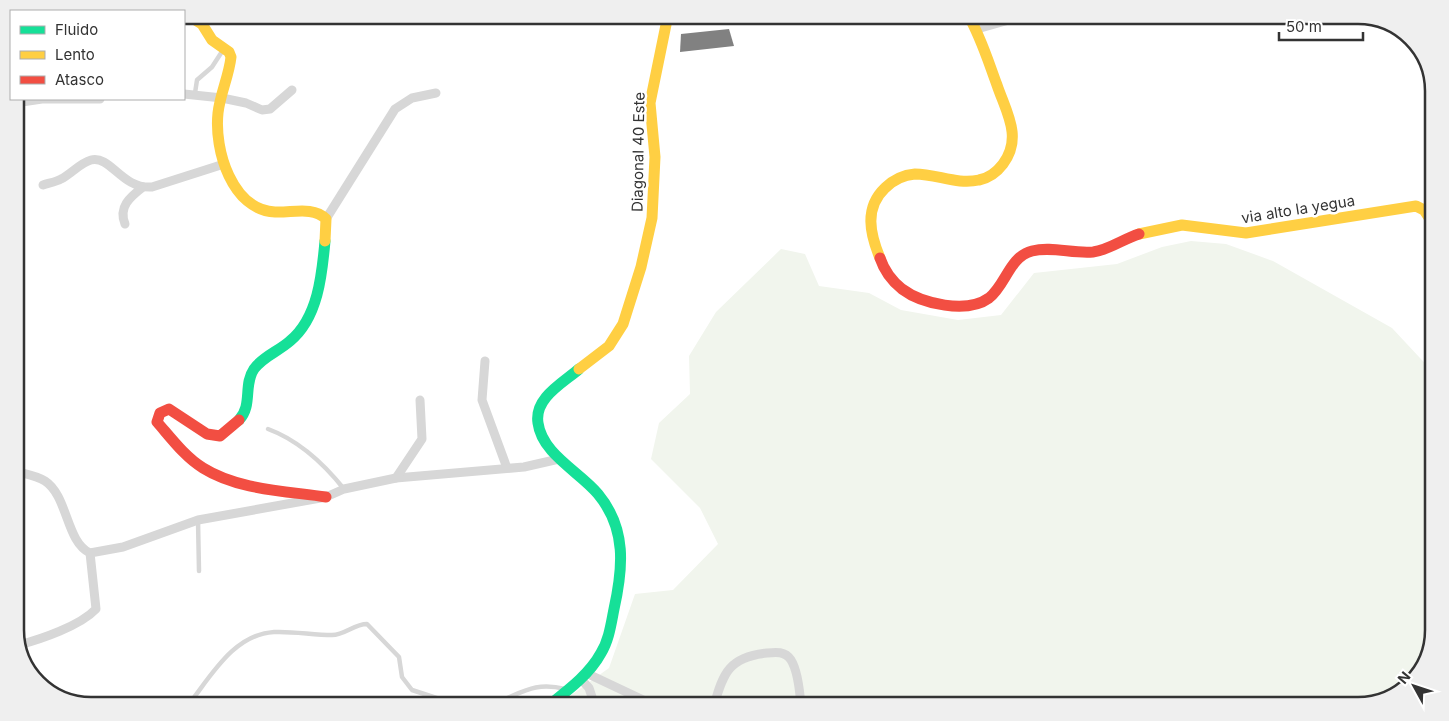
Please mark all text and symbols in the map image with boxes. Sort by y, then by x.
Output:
legend [10,10,185,100]
scale bar [1279,10,1363,42]
text: 50 m [1286,17,1322,36]
text: Fluido [55,20,98,39]
text: Lento [55,45,95,64]
text: Atasco [55,70,104,89]
street label: Diagonal 40 Este [627,92,649,212]
street label: via alto la yegua [1240,191,1356,227]
north arrow [1389,661,1439,711]
text: N [1394,668,1414,687]

